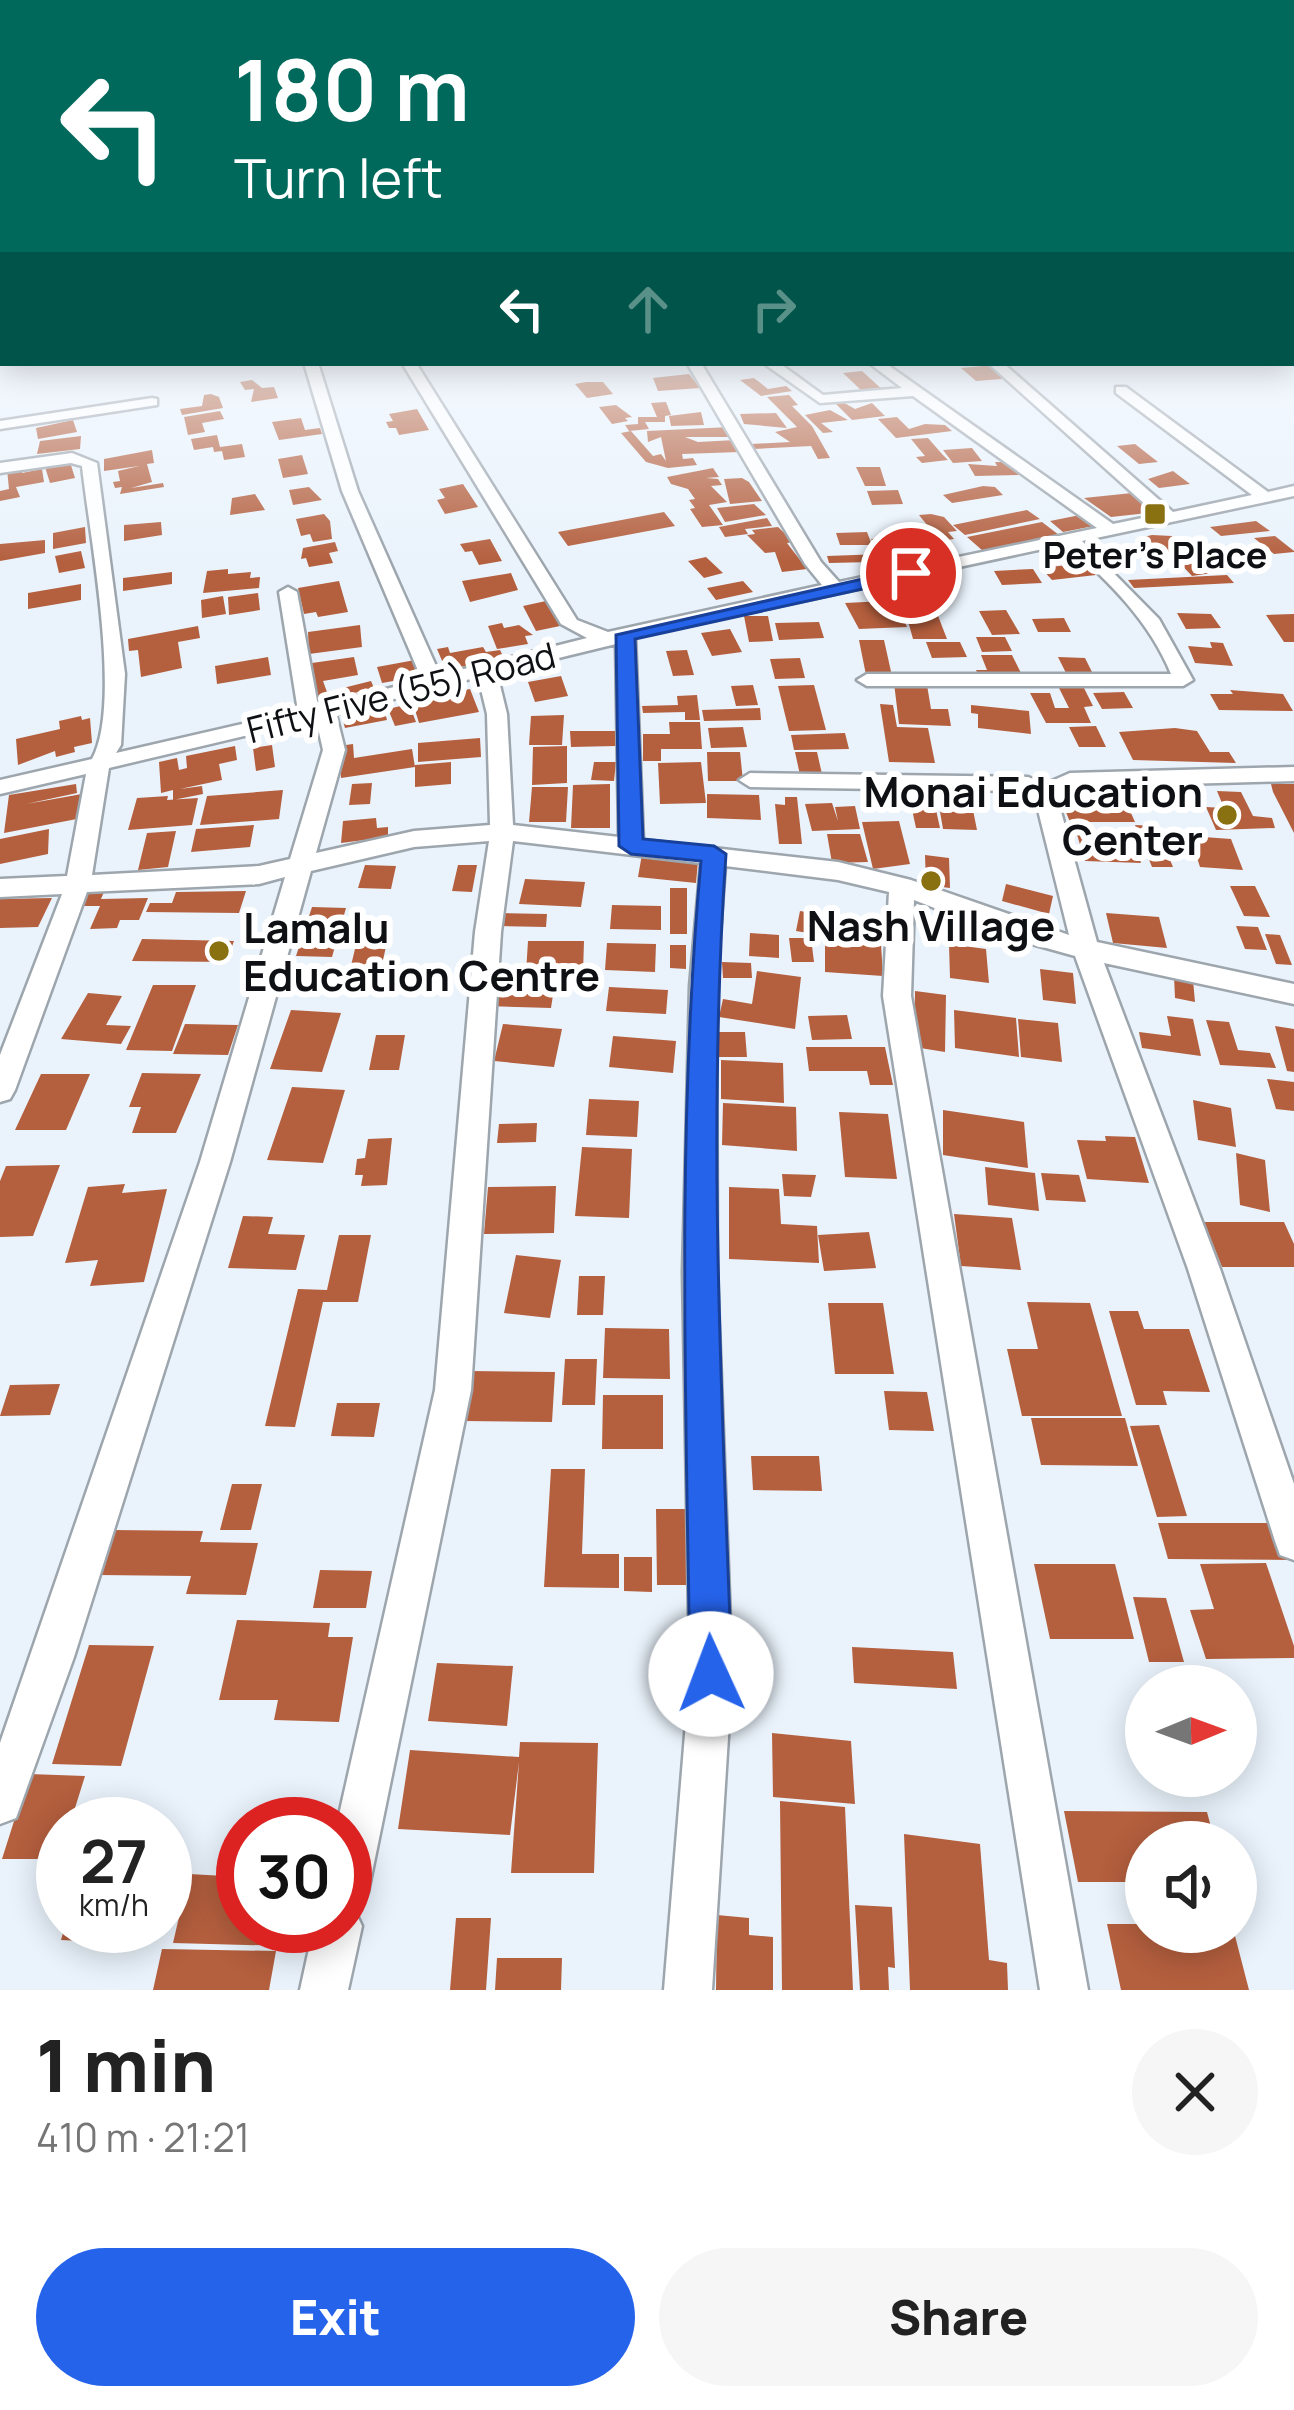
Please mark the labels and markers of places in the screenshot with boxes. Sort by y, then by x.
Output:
marker: Peter's Place [1142,501,1168,527]
pin [860,522,962,624]
place label: Peter's Place [1043,530,1267,579]
place label: Monai Education Center [864,762,1203,868]
marker: Monai Education Center [1214,802,1240,828]
marker: Nash Village [918,868,944,894]
place label: Nash Village [807,896,1055,954]
place label: Lamalu Education Centre [243,898,600,1004]
marker: Lamalu Education Centre [206,938,232,964]

